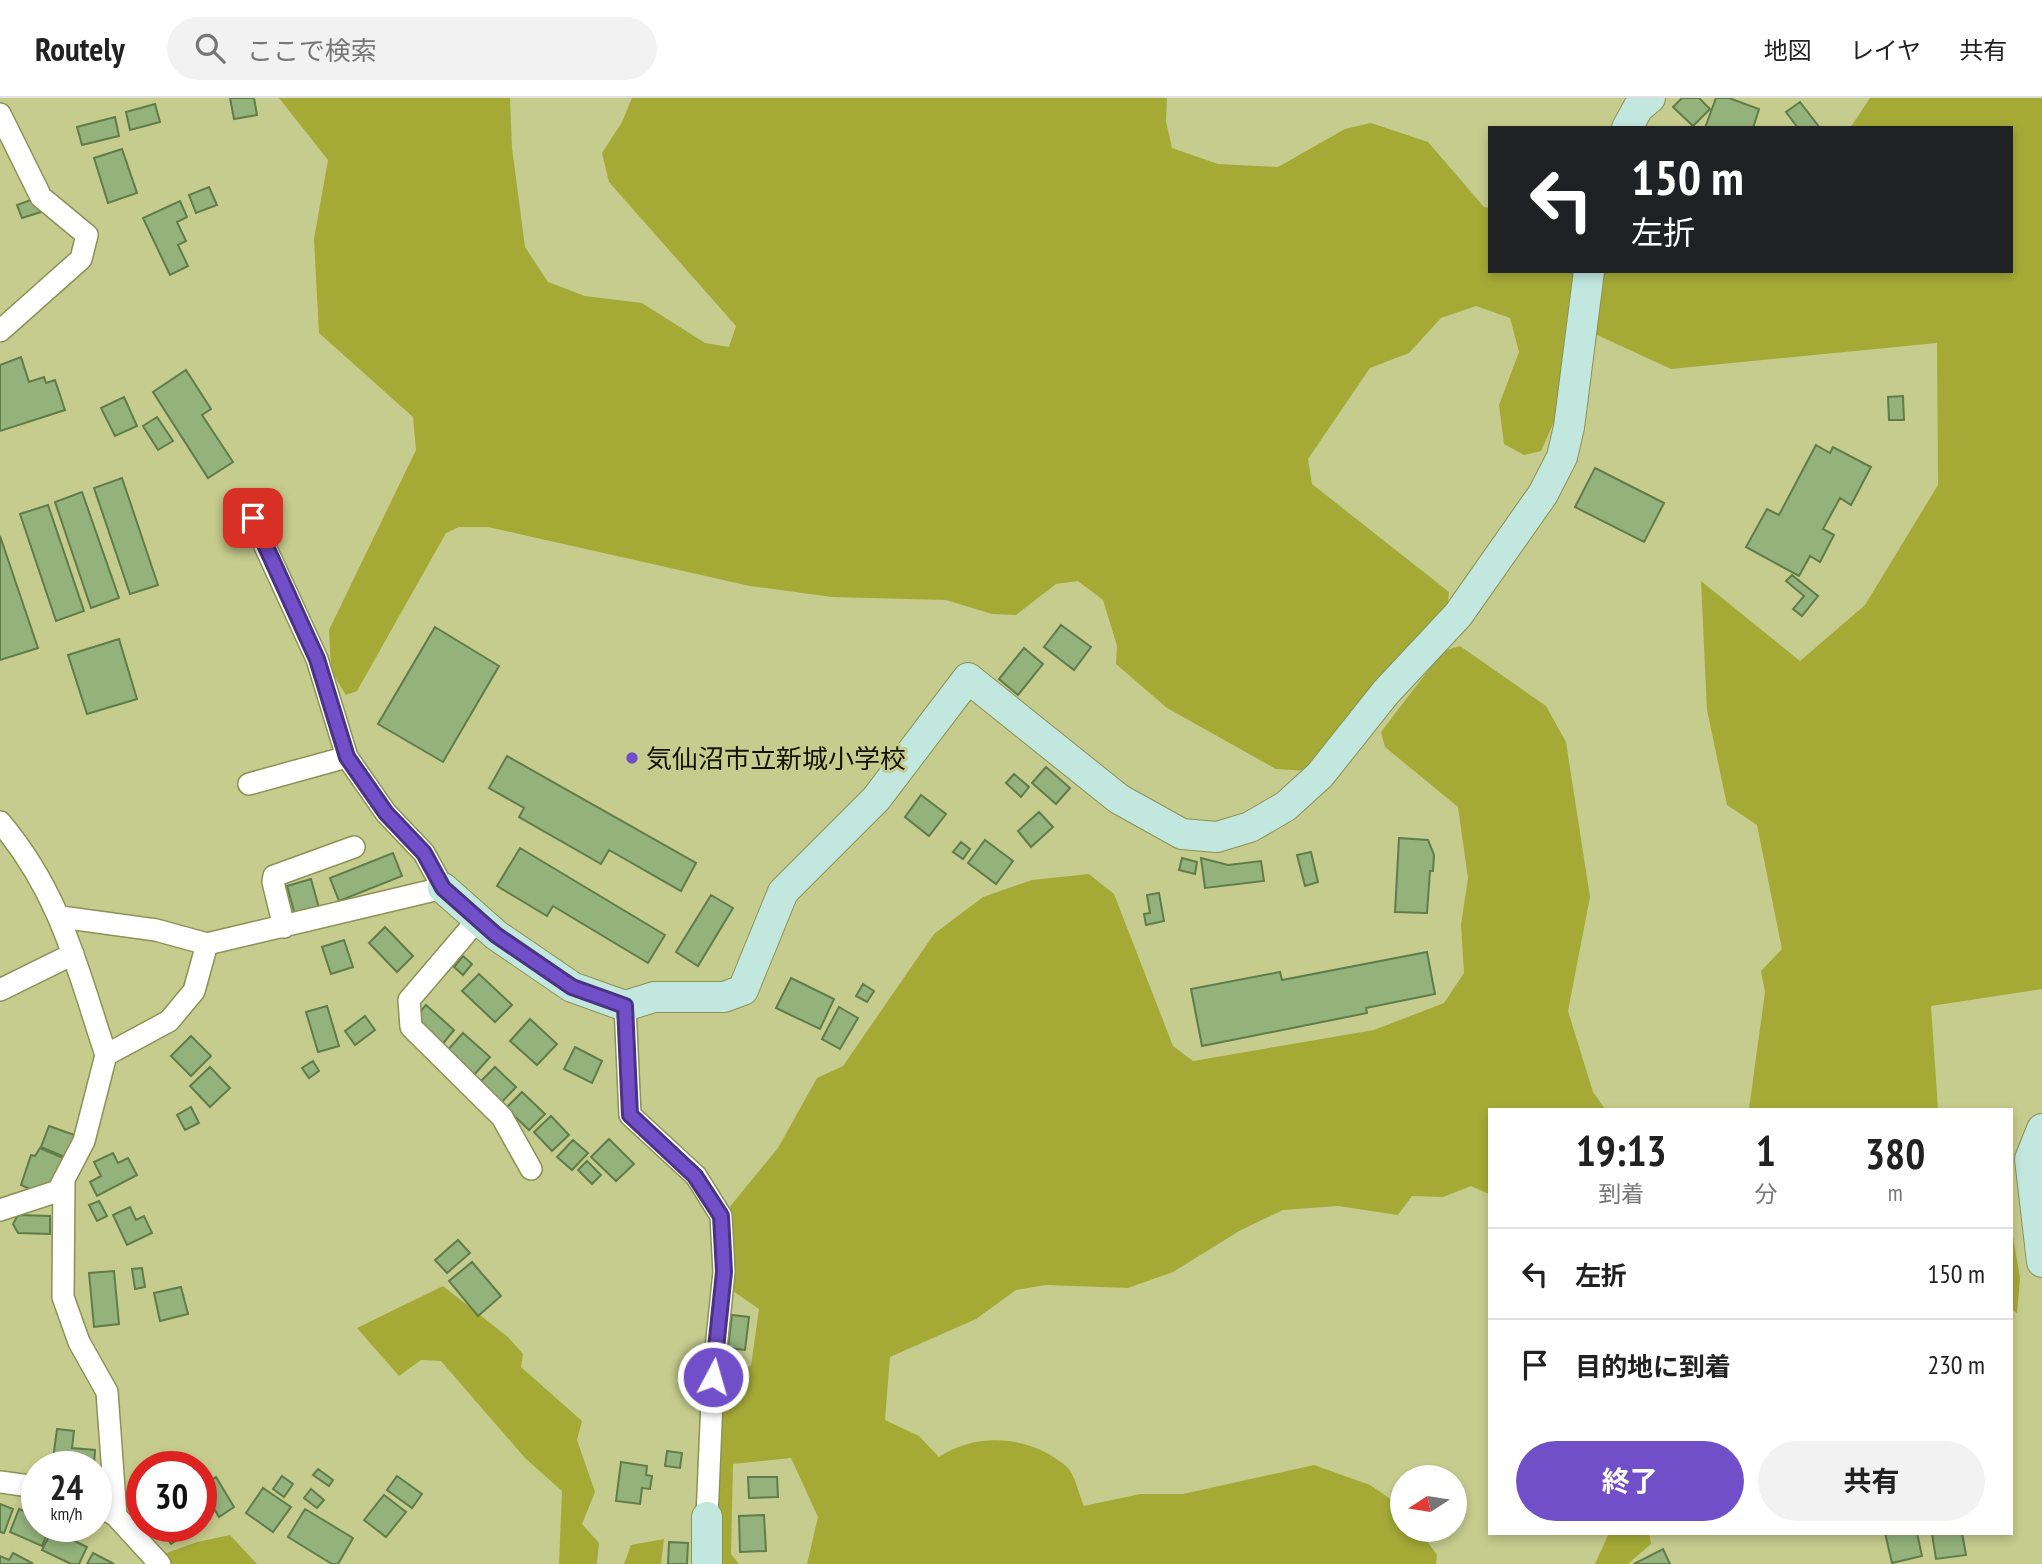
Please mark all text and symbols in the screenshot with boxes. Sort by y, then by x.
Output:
search box [167,17,657,80]
text: Routely [35,27,125,70]
icon: search [191,29,229,67]
text: ここで検索 [247,34,377,67]
text: 地図 [1764,35,1812,66]
text: レイヤ [1850,35,1921,66]
text: 共有 [1959,35,2007,66]
text: 150 m [1631,145,1744,209]
icon: left [1516,154,1607,245]
text: 左折 [1631,211,1695,253]
pin [223,488,283,548]
icon: arrive [234,499,272,537]
place label: 気仙沼市立新城小学校 [646,742,906,775]
marker: 気仙沼市立新城小学校 [624,750,640,766]
text: 19:13 [1576,1123,1667,1178]
text: 1 [1756,1123,1776,1178]
text: 380 [1865,1126,1925,1181]
text: m [1888,1178,1903,1207]
text: 到着 [1598,1179,1644,1208]
text: 分 [1754,1179,1777,1208]
icon: left [1516,1255,1554,1293]
text: 150 m [1927,1257,1985,1290]
text: 左折 [1575,1259,1627,1292]
position arrow [676,1340,750,1414]
icon: arrive [1516,1346,1554,1384]
text: 230 m [1927,1348,1985,1381]
text: 目的地に到着 [1575,1350,1731,1383]
button: 終了 [1516,1441,1744,1521]
button: 共有 [1758,1441,1985,1521]
speed limit sign: 30 [126,1451,217,1542]
text: 24 [50,1464,83,1510]
north arrow [1390,1465,1466,1542]
map controls [1390,1465,1467,1542]
text: km/h [51,1502,82,1525]

